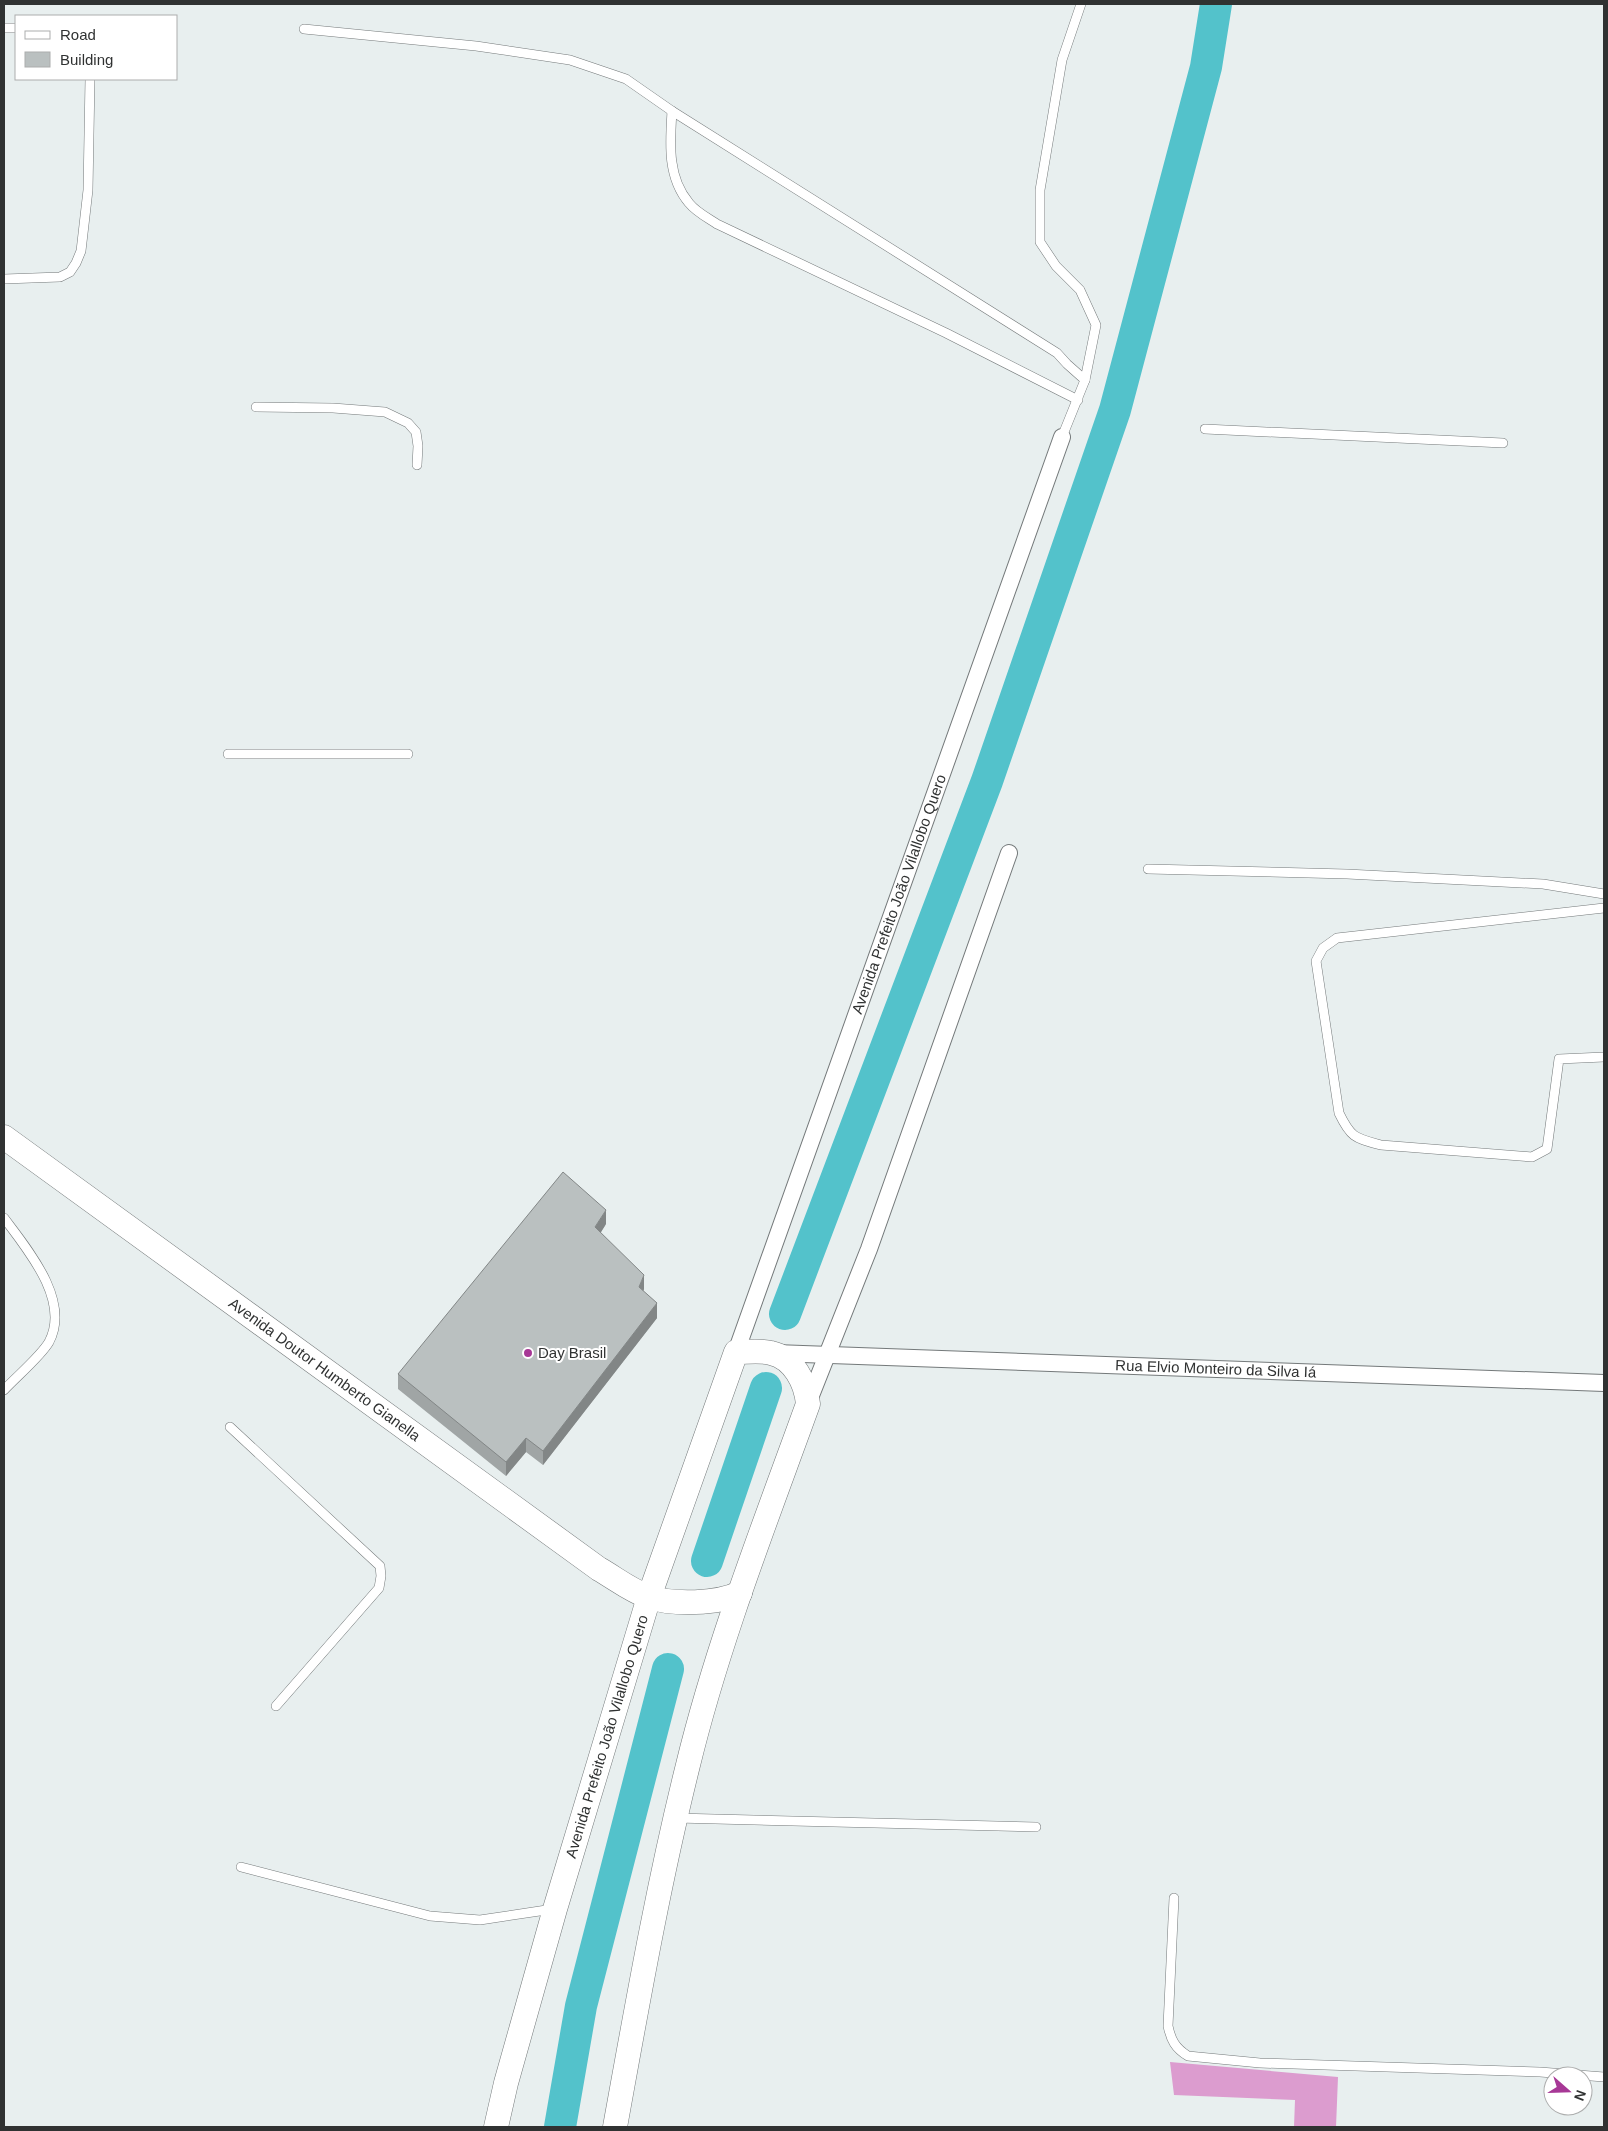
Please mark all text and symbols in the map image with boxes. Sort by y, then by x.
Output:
legend [15,15,178,80]
text: Road [60,26,96,43]
text: Building [60,51,113,68]
street label: Avenida Prefeito João Vilallobo Quero [848,772,949,1016]
street label: Avenida Doutor Humberto Gianella [226,1294,424,1445]
place label: Day Brasil [538,1344,606,1361]
marker: Day Brasil [522,1347,534,1359]
street label: Rua Elvio Monteiro da Silva Iá [1115,1356,1317,1381]
street label: Avenida Prefeito João Vilallobo Quero [562,1613,651,1860]
north arrow [1543,2066,1593,2116]
text: N [1571,2088,1589,2103]

